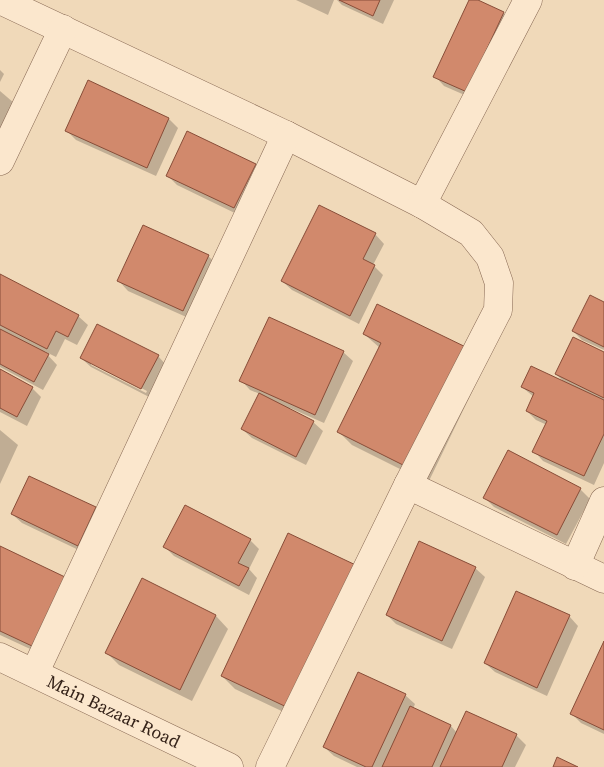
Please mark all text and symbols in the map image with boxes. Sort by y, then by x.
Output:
street label: Main Bazaar Road [43,668,185,754]

